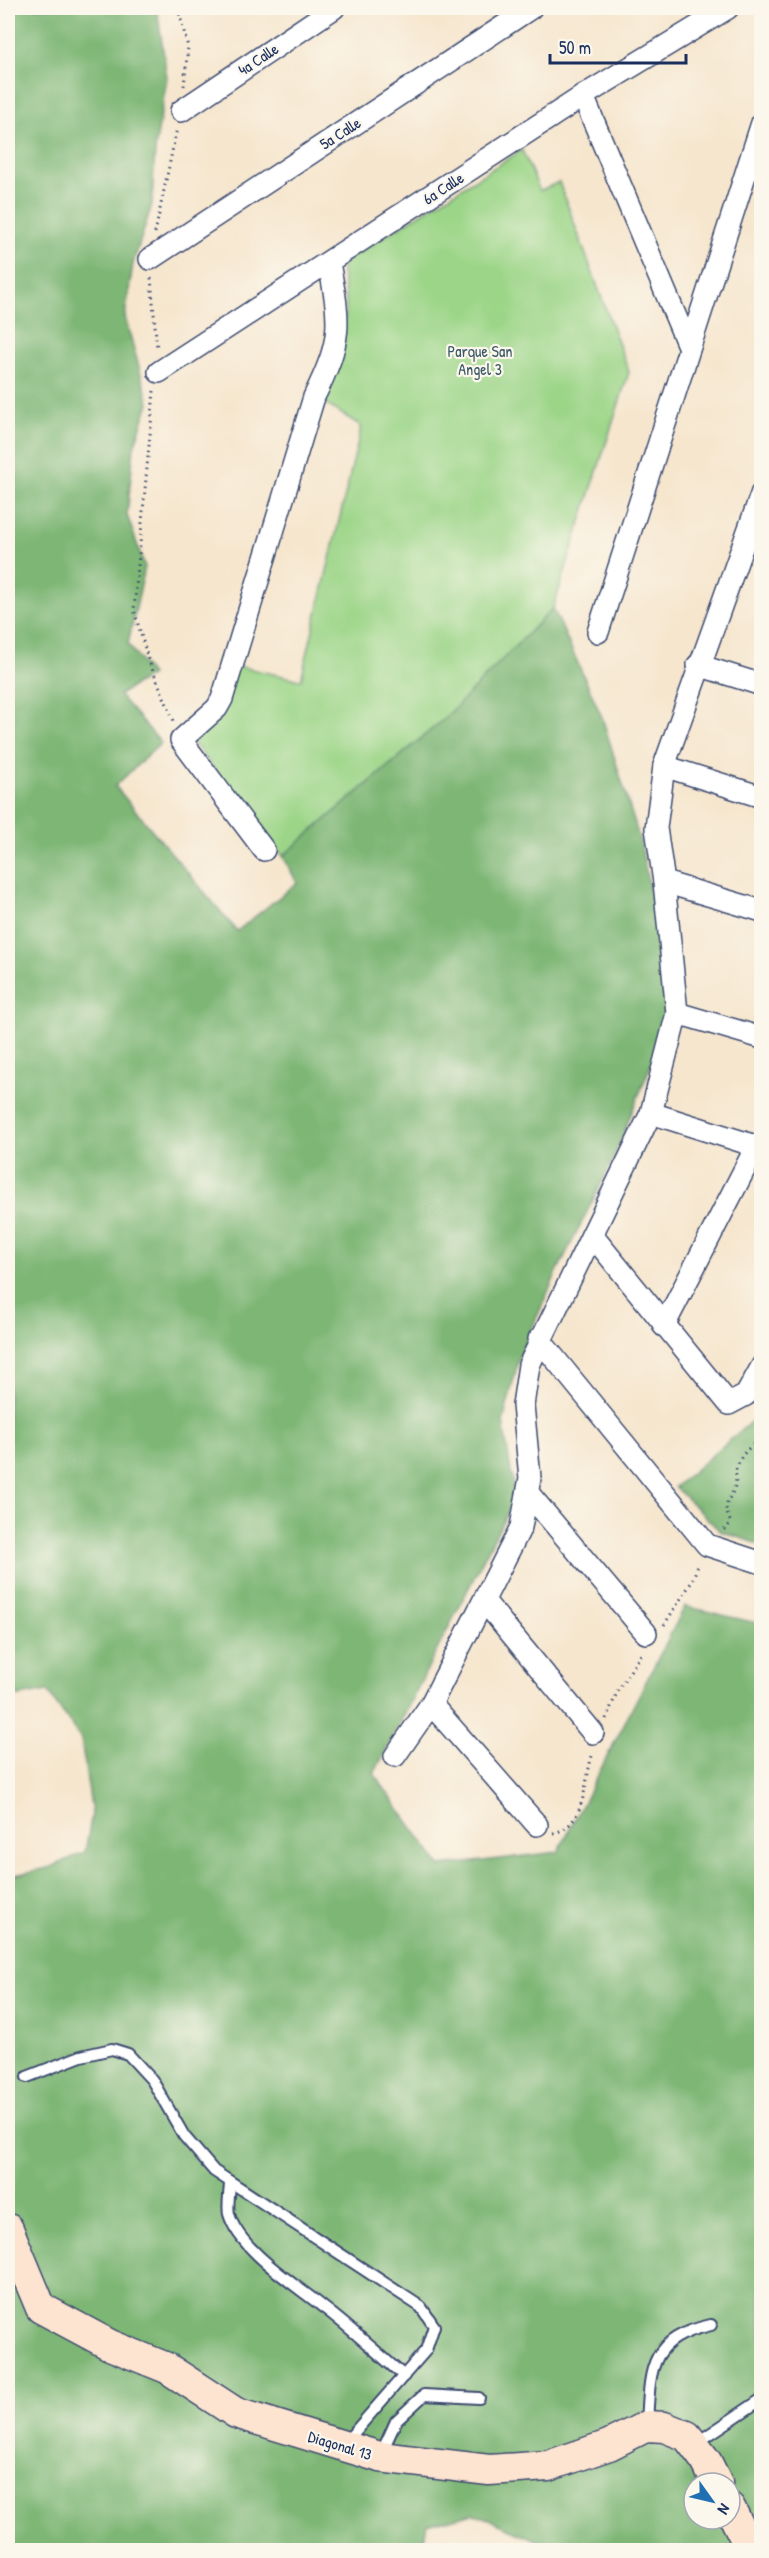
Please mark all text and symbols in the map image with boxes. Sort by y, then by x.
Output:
scale bar [550,27,686,65]
text: 50 m [559,35,591,60]
street label: 4a Calle [233,37,283,80]
street label: 5a Calle [315,111,365,154]
street label: 6a Calle [418,166,468,209]
park label: Parque San Angel 3 [448,340,512,380]
street label: Diagonal 13 [305,2425,375,2465]
north arrow [682,2471,742,2531]
text: N [713,2500,736,2519]

